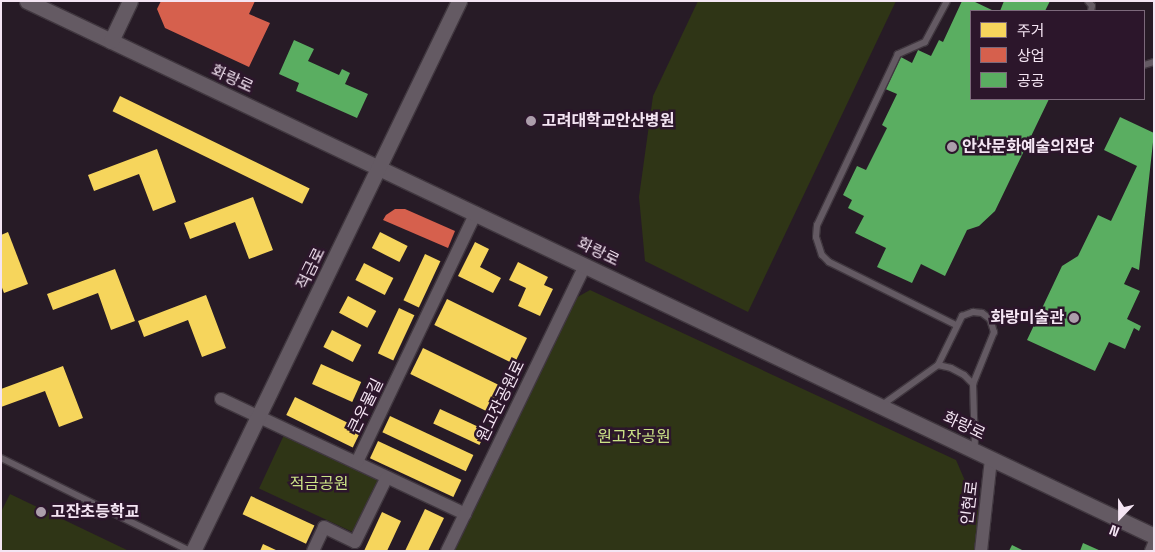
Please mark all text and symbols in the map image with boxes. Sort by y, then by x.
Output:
legend [970,10,1145,100]
text: 주거 [1017,21,1045,40]
text: 상업 [1017,46,1045,65]
street label: 화랑로 [208,61,256,97]
text: 공공 [1017,71,1045,90]
place label: 고려대학교안산병원 [542,111,674,131]
marker: 고려대학교안산병원 [524,114,538,128]
place label: 안산문화예술의전당 [962,137,1094,157]
marker: 안산문화예술의전당 [946,141,958,153]
street label: 화랑로 [574,234,622,270]
street label: 적금로 [293,245,329,293]
place label: 화랑미술관 [990,308,1064,328]
marker: 화랑미술관 [1068,312,1080,324]
street label: 원고잔공원로 [473,357,529,445]
street label: 큰우물길 [344,375,388,437]
street label: 화랑로 [940,408,988,444]
park label: 원고잔공원 [597,427,671,447]
park label: 적금공원 [290,474,348,494]
street label: 인현로 [958,480,982,526]
north arrow [1095,492,1145,542]
place label: 고잔초등학교 [51,502,139,522]
marker: 고잔초등학교 [35,506,47,518]
text: N [1107,521,1122,541]

